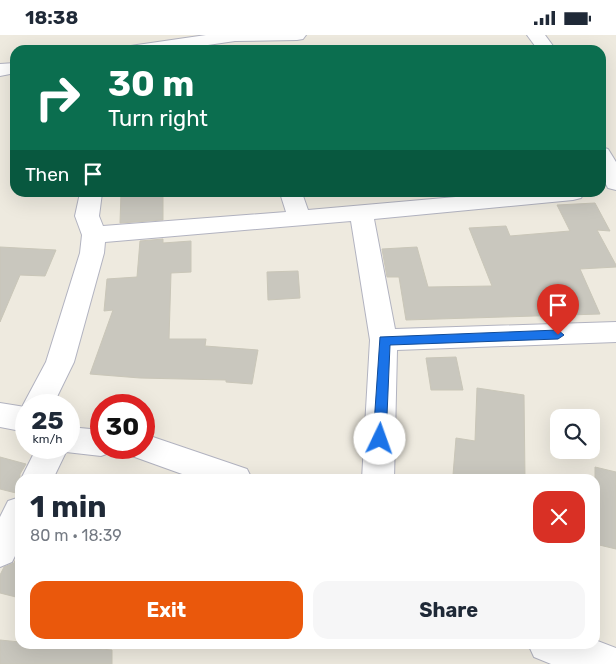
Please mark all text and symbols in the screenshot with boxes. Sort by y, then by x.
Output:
text: 18:38 [25,6,78,29]
text: 30 m [108,63,194,105]
icon: right [25,65,90,130]
text: Turn right [108,105,208,132]
icon: arrive [79,160,107,188]
text: Then [25,163,69,186]
pin [537,284,579,335]
icon: arrive [544,291,572,319]
speed limit sign: 30 [90,394,155,459]
text: 25 [31,406,64,435]
map controls [550,409,600,459]
button: search [550,409,600,459]
position arrow [353,412,405,464]
text: km/h [33,432,62,446]
text: 1 min [30,489,107,525]
button: close [533,491,585,543]
text: 80 m · 18:39 [30,526,122,545]
button: Exit [30,581,303,639]
button: Share [313,581,585,639]

